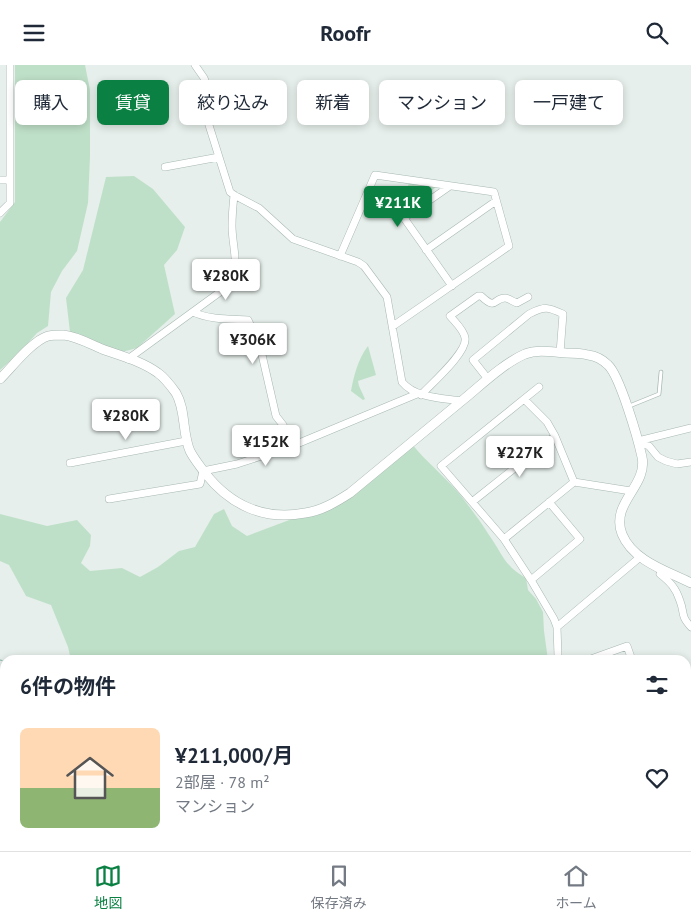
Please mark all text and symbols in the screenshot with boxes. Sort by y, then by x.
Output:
icon: menu [20,19,48,47]
text: Roofr [320,19,371,47]
icon: search [643,19,671,47]
chip: 購入 [15,80,87,125]
chip: 賃貸 [97,80,169,125]
chip: 絞り込み [179,80,287,125]
chip: 新着 [297,80,369,125]
chip: マンション [379,80,505,125]
chip: 一戸建て [515,80,623,125]
pin: ¥211K [363,185,433,228]
text: ¥211K [375,192,421,212]
pin: ¥280K [191,259,261,301]
text: ¥280K [203,265,249,285]
pin: ¥306K [218,323,288,365]
text: ¥306K [230,329,276,349]
pin: ¥280K [91,399,161,441]
text: ¥280K [103,405,149,425]
pin: ¥152K [231,425,301,467]
text: ¥152K [243,431,289,451]
pin: ¥227K [485,435,555,478]
text: ¥227K [497,442,543,462]
icon: filters [643,671,671,699]
text: 6件の物件 [20,673,116,700]
text: ¥211,000/月 [175,742,293,769]
icon: home [60,748,120,808]
icon: heart [643,764,671,792]
text: 2部屋 · 78 m² [175,772,270,792]
text: マンション [175,796,255,816]
tab: 地図 [94,862,122,912]
tab: 保存済み [311,862,367,912]
tab: ホーム [555,862,597,912]

